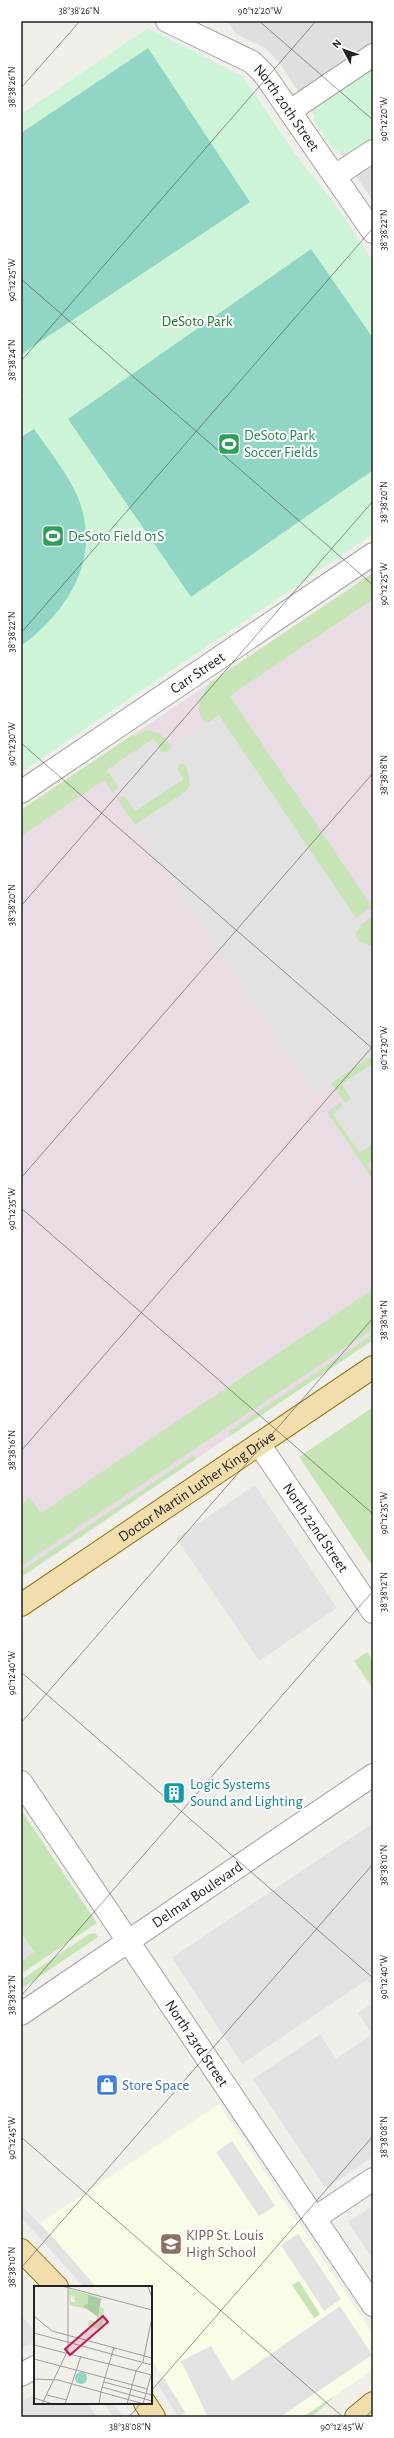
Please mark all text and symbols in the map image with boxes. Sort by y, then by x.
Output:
text: 38°38'26"N [58,6,100,16]
text: 90°12'20"W [238,6,282,16]
north arrow [324,30,364,70]
text: N [330,37,343,50]
street label: North 20th Street [251,62,322,154]
text: 38°38'26"N [7,66,17,108]
text: 90°12'20"W [379,97,389,141]
text: 38°38'22"N [379,209,389,251]
text: 90°12'25"W [7,258,17,302]
park label: DeSoto Park [161,314,233,329]
text: 38°38'24"N [7,339,17,381]
place label: DeSoto Park Soccer Fields [244,428,318,460]
sports icon: DeSoto Park Soccer Fields [216,431,242,457]
text: 38°38'20"N [379,481,389,523]
sports icon: DeSoto Field 01S [40,523,66,549]
place label: DeSoto Field 01S [68,529,164,544]
text: 90°12'25"W [379,562,389,606]
text: 38°38'22"N [7,611,17,653]
street label: Carr Street [168,649,228,697]
text: 90°12'30"W [7,722,17,766]
text: 38°38'18"N [379,755,389,795]
text: 38°38'20"N [7,884,17,926]
text: 90°12'30"W [379,1026,389,1070]
text: 90°12'35"W [7,1188,17,1230]
text: 38°38'14"N [379,1300,389,1340]
street label: Doctor Martin Luther King Drive [116,1428,278,1545]
text: 38°38'16"N [7,1430,17,1470]
street label: North 22nd Street [280,1481,351,1575]
text: 90°12'35"W [379,1492,389,1534]
text: 38°38'12"N [379,1572,389,1612]
text: 90°12'40"W [7,1651,17,1695]
place label: Logic Systems Sound and Lighting [190,1777,304,1809]
building icon: Logic Systems Sound and Lighting [161,1780,187,1806]
text: 38°38'10"N [379,1845,389,1885]
street label: Delmar Boulevard [150,1859,246,1931]
text: 90°12'40"W [379,1955,389,1999]
text: 38°38'12"N [7,1975,17,2015]
street label: North 23rd Street [162,1998,231,2090]
shop icon: Store Space [94,2072,120,2098]
place label: Store Space [122,2078,189,2093]
text: 90°12'45"W [7,2116,17,2160]
text: 38°38'08"N [379,2116,389,2158]
place label: KIPP St. Louis High School [186,2228,264,2260]
school or university icon: KIPP St. Louis High School [158,2231,184,2257]
text: 38°38'10"N [7,2247,17,2287]
inset map [34,2286,152,2404]
text: 38°38'08"N [109,2422,151,2432]
text: 90°12'45"W [320,2422,364,2432]

